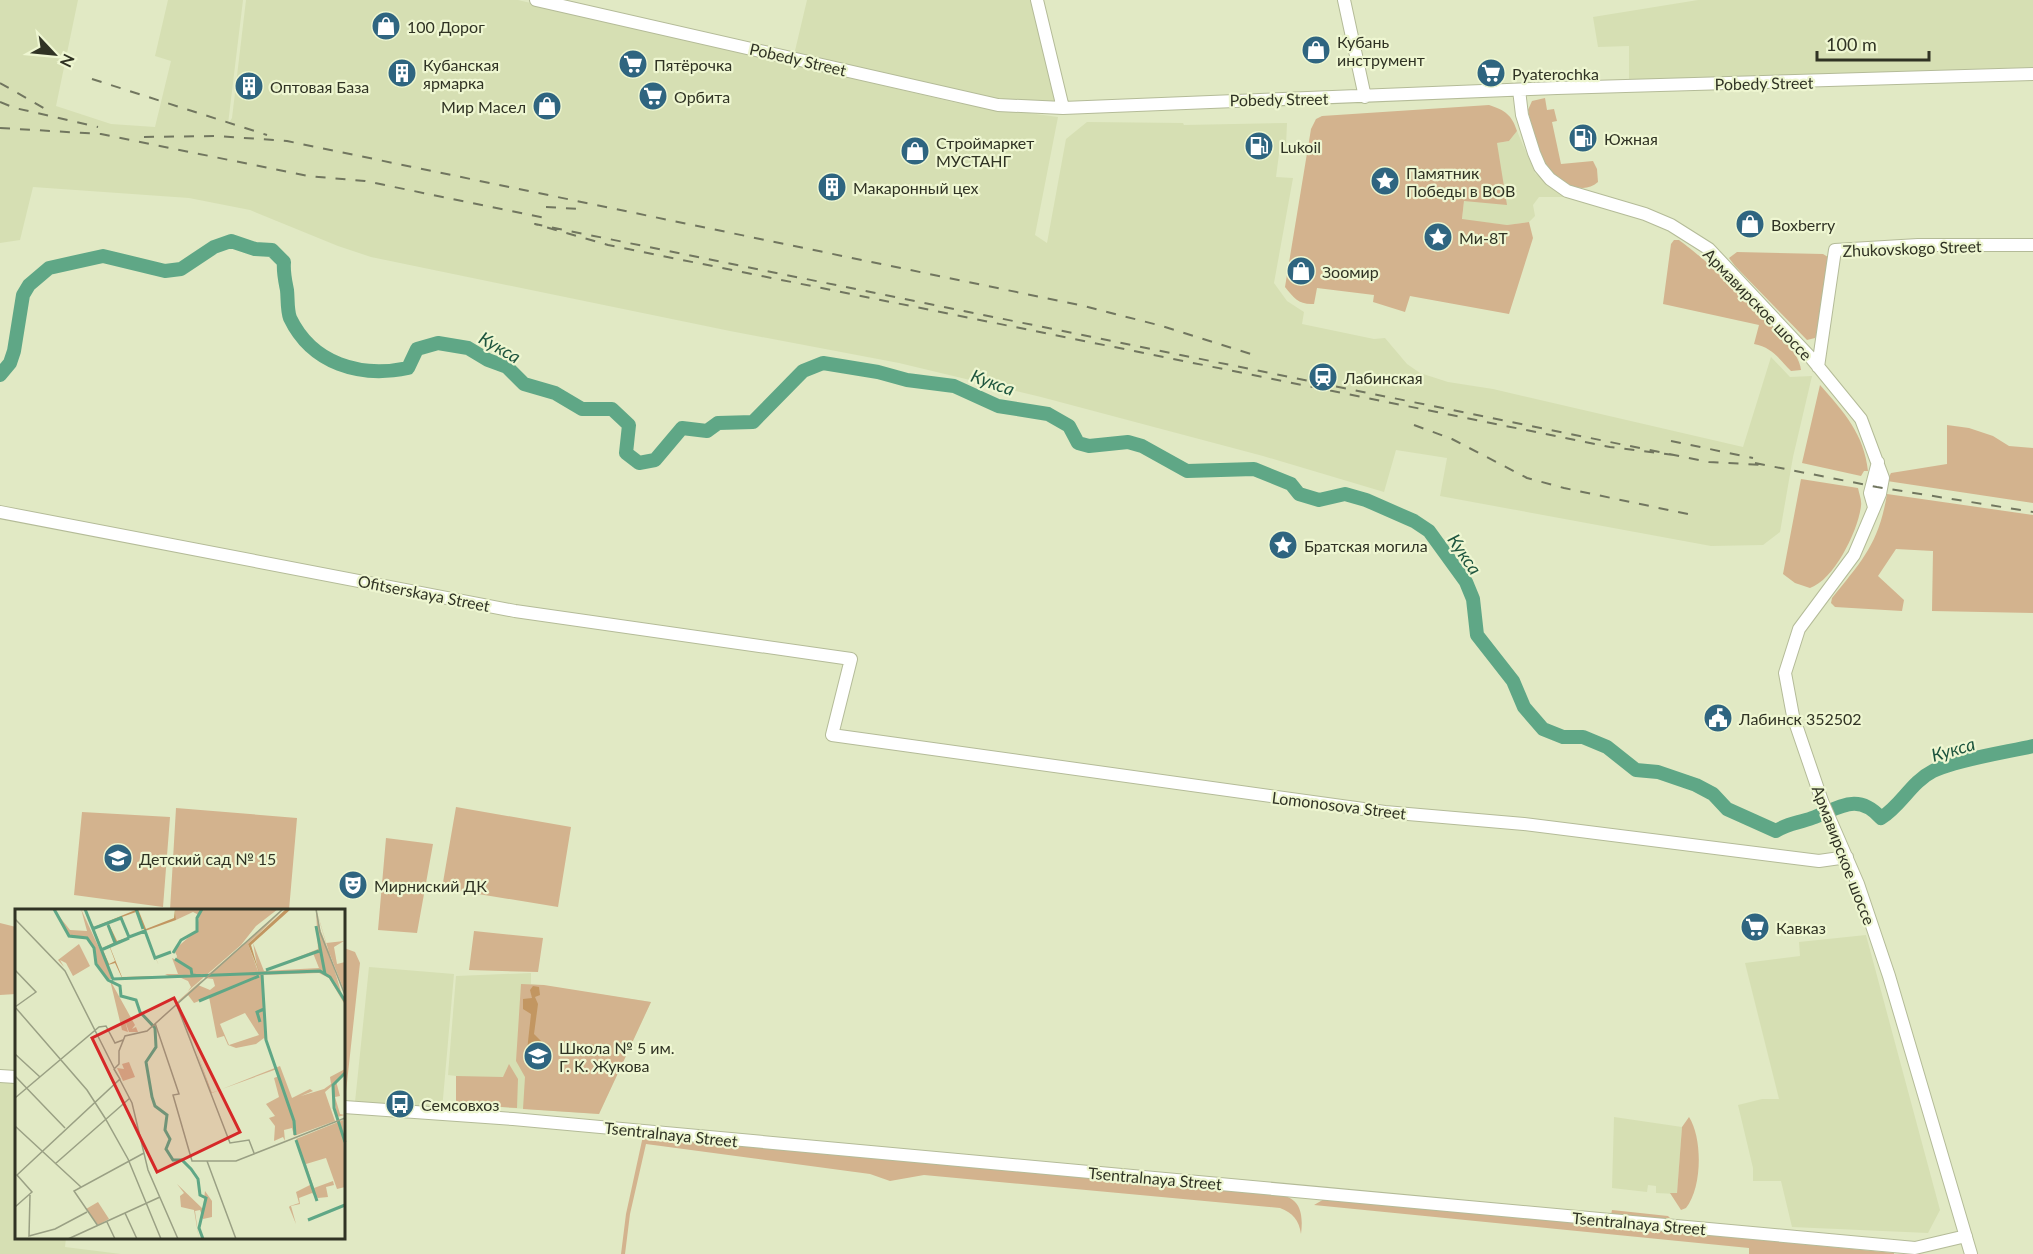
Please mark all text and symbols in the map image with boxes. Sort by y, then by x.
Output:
shop icon: 100 Дорог [370,10,402,42]
place label: 100 Дорог [407,17,485,36]
north arrow [24,24,84,84]
scale bar [1817,24,1930,62]
place label: Кубань инструмент [1337,32,1425,69]
text: 100 m [1826,33,1877,55]
shop icon: Кубань инструмент [1300,34,1332,66]
street label: Pobedy Street [748,39,848,79]
supermarket icon: Пятёрочка [617,48,649,80]
text: N [57,51,79,70]
place label: Кубанская ярмарка [423,55,499,92]
place label: Пятёрочка [654,55,732,74]
building icon: Кубанская ярмарка [386,57,418,89]
supermarket icon: Pyaterochka [1475,57,1507,89]
place label: Pyaterochka [1512,64,1599,83]
building icon: Оптовая База [233,70,265,102]
street label: Pobedy Street [1714,73,1814,93]
place label: Оптовая База [270,77,369,96]
supermarket icon: Орбита [637,80,669,112]
place label: Орбита [674,87,730,106]
street label: Pobedy Street [1229,89,1329,109]
shop icon: Мир Масел [531,90,563,122]
place label: Мир Масел [441,97,526,116]
fuel station icon: Южная [1567,122,1599,154]
place label: Южная [1604,129,1658,148]
fuel station icon: Lukoil [1243,130,1275,162]
place label: Строймаркет МУСТАНГ [936,133,1034,170]
shop icon: Строймаркет МУСТАНГ [899,135,931,167]
place label: Lukoil [1280,137,1321,156]
place label: Памятник Победы в ВОВ [1406,163,1515,200]
place icon: Памятник Победы в ВОВ [1369,165,1401,197]
building icon: Макаронный цех [816,171,848,203]
place label: Макаронный цех [853,178,979,197]
shop icon: Boxberry [1734,208,1766,240]
place label: Boxberry [1771,215,1836,234]
place icon: Ми-8Т [1422,221,1454,253]
place label: Ми-8Т [1459,228,1508,247]
street label: Zhukovskogo Street [1842,236,1982,260]
street label: Армавирское шоссе [1700,244,1816,364]
shop icon: Зоомир [1285,255,1317,287]
place label: Зоомир [1322,262,1379,281]
water label: Кукса [475,326,525,368]
station icon: Лабинская [1307,361,1339,393]
water label: Кукса [968,364,1018,400]
place label: Лабинская [1343,368,1423,387]
place icon: Братская могила [1267,529,1299,561]
water label: Кукса [1443,529,1487,579]
place label: Братская могила [1304,536,1428,555]
street label: Ofitserskaya Street [356,571,492,615]
public building icon: Лабинск 352502 [1702,702,1734,734]
place label: Лабинск 352502 [1738,709,1862,728]
water label: Кукса [1929,732,1977,766]
street label: Армавирское шоссе [1809,783,1879,927]
street label: Lomonosova Street [1271,787,1407,823]
school or university icon: Детский сад № 15 [102,842,134,874]
place label: Детский сад № 15 [139,849,276,868]
theatre icon: Мирниский ДК [337,869,369,901]
place label: Мирниский ДК [374,876,487,895]
inset map [15,909,345,1239]
supermarket icon: Кавказ [1739,911,1771,943]
place label: Кавказ [1776,918,1826,937]
place label: Школа № 5 им. Г. К. Жукова [559,1038,675,1075]
school or university icon: Школа № 5 им. Г. К. Жукова [522,1040,554,1072]
bus stop icon: Семсовхоз [384,1088,416,1120]
place label: Семсовхоз [421,1095,499,1114]
street label: Tsentralnaya Street [603,1118,739,1150]
street label: Tsentralnaya Street [1087,1163,1223,1193]
street label: Tsentralnaya Street [1571,1208,1707,1238]

